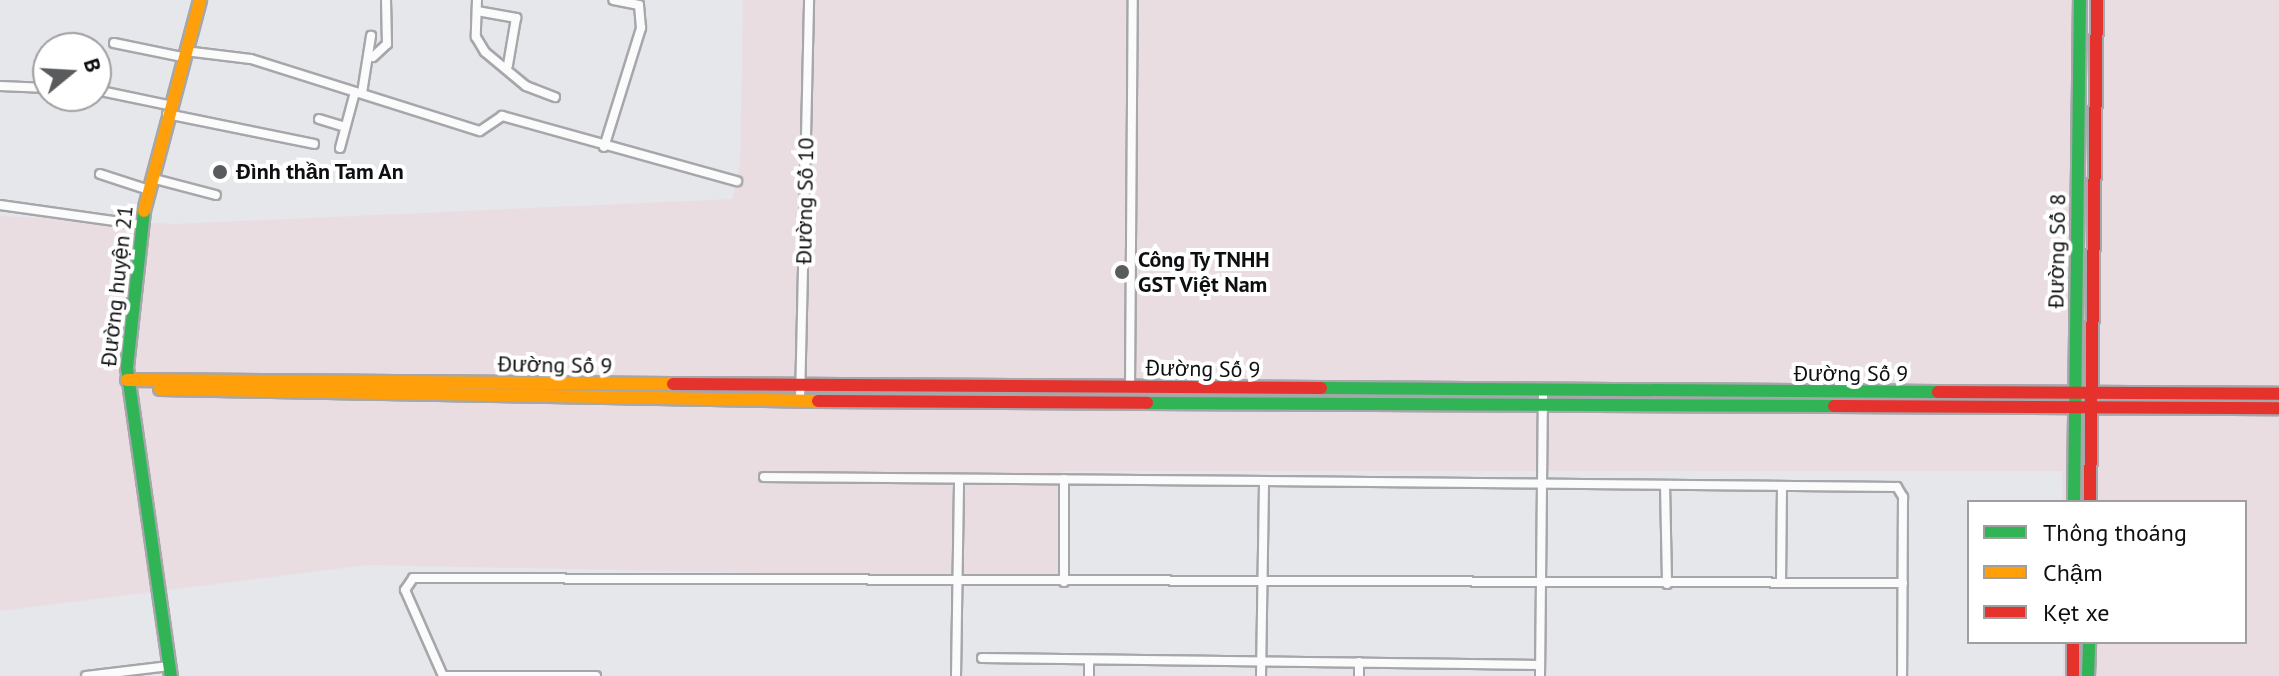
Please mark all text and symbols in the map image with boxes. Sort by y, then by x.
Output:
north arrow [32,32,112,112]
text: B [78,55,108,76]
street label: Đường Số 10 [791,137,819,265]
place label: Đình thần Tam An [236,159,405,185]
marker: Đình thần Tam An [211,163,229,181]
street label: Đường Số 8 [2043,193,2071,309]
street label: Đường huyện 21 [95,204,139,368]
place label: Công Ty TNHH GST Việt Nam [1138,246,1272,298]
marker: Công Ty TNHH GST Việt Nam [1113,263,1131,281]
street label: Đường Số 9 [497,351,613,379]
street label: Đường Số 9 [1145,355,1261,383]
street label: Đường Số 9 [1794,361,1908,387]
legend [1967,500,2247,644]
text: Thông thoáng [2043,517,2187,548]
text: Chậm [2043,557,2103,588]
text: Kẹt xe [2043,597,2110,628]

